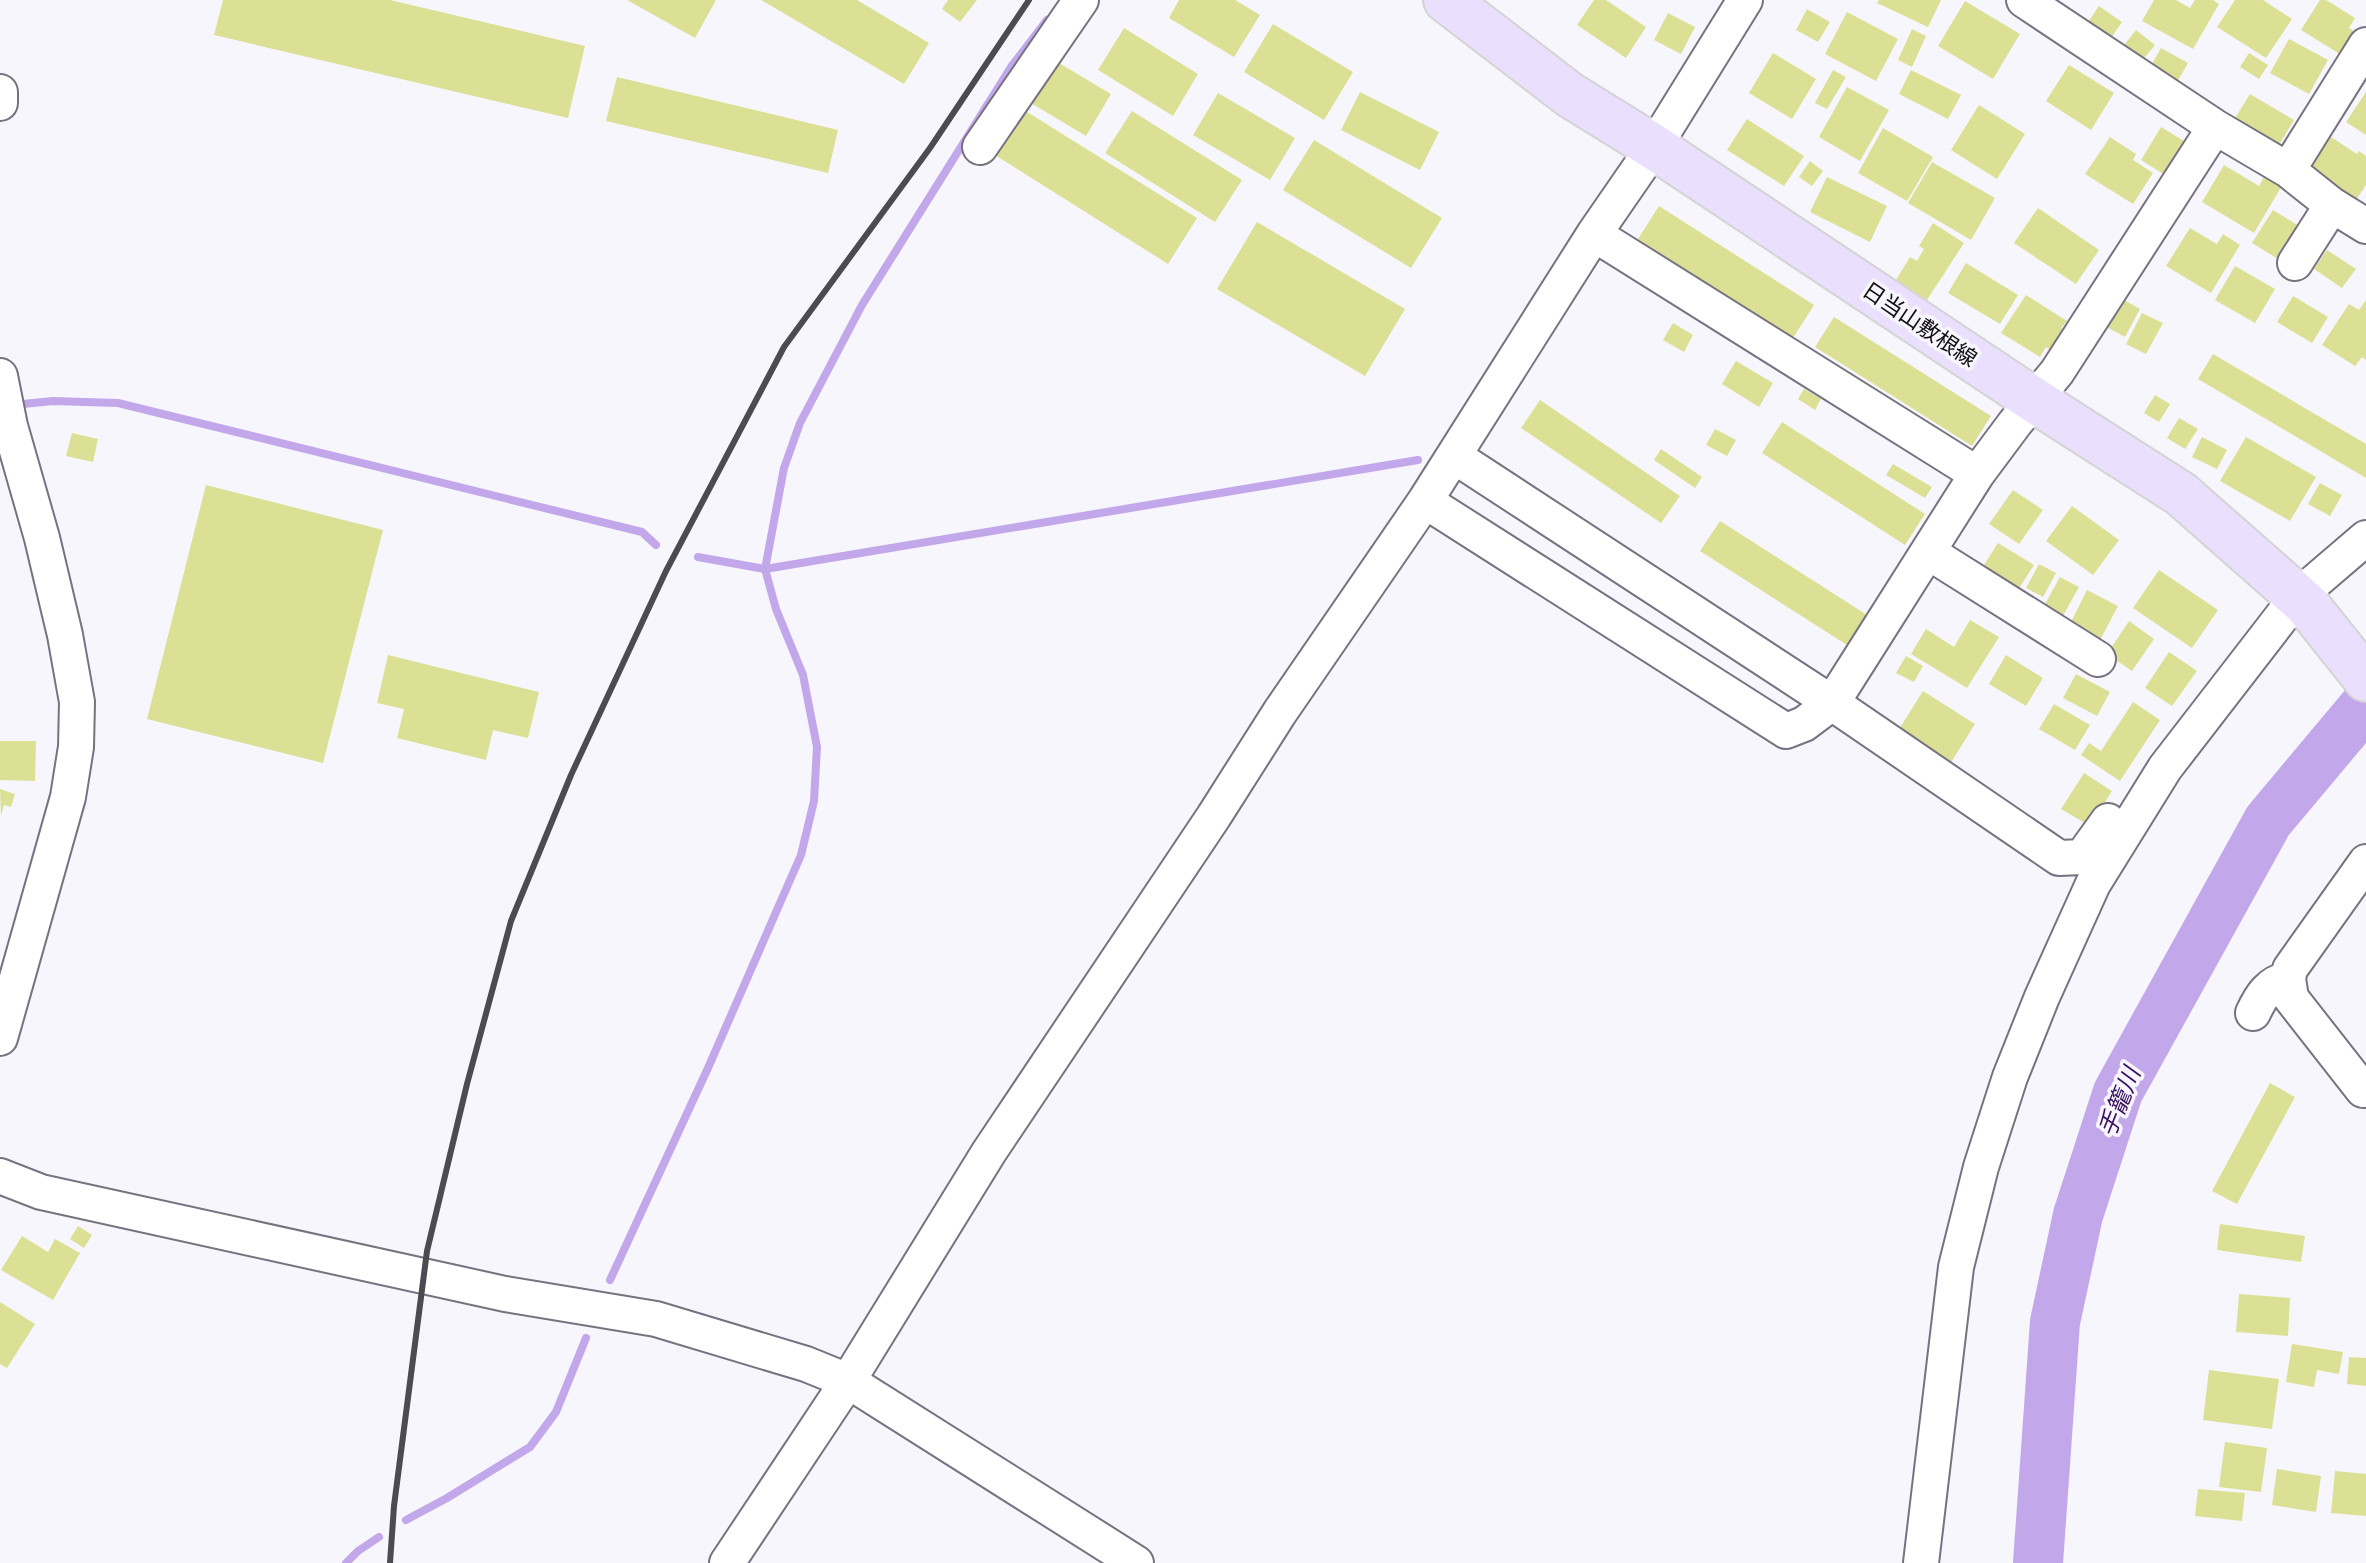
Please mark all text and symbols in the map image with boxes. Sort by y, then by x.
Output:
street label: 日当山敷根線 [1857,275,1983,373]
water label: 手籠川 [2091,1060,2148,1141]

